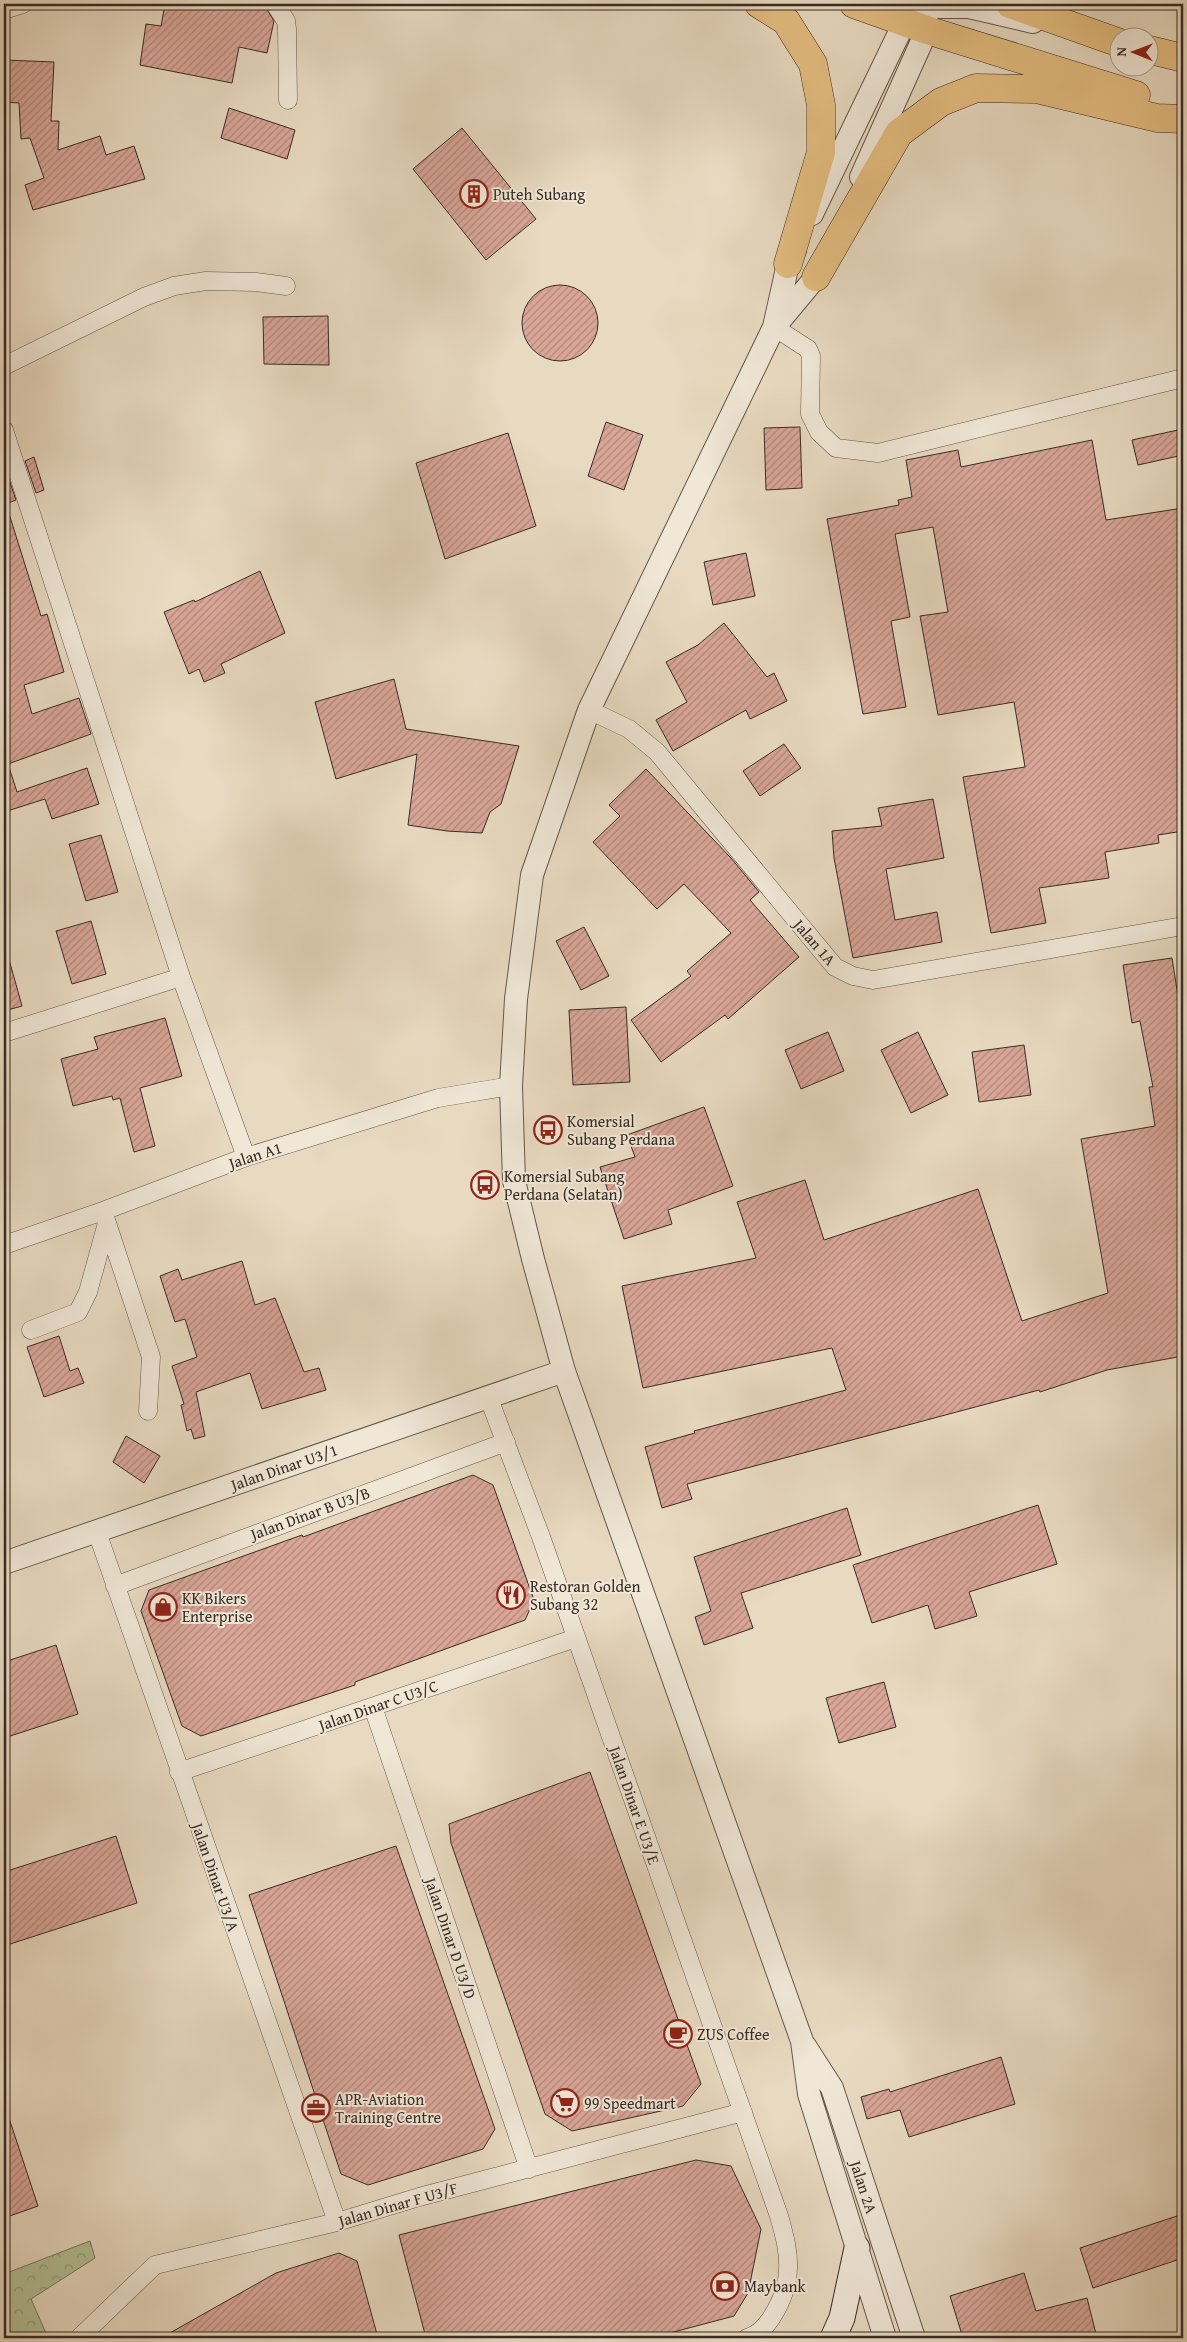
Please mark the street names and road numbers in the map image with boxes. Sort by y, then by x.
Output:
street label: Jalan 1A [787,912,842,971]
street label: Jalan A1 [223,1135,285,1175]
street label: Jalan Dinar U3/1 [225,1437,341,1497]
street label: Jalan Dinar B U3/B [245,1480,373,1546]
street label: Jalan Dinar C U3/C [313,1673,441,1737]
street label: Jalan Dinar E U3/E [603,1741,666,1867]
street label: Jalan Dinar U3/A [186,1818,246,1935]
street label: Jalan Dinar D U3/D [418,1872,483,2002]
street label: Jalan 2A [844,2155,884,2217]
street label: Jalan Dinar F U3/F [334,2175,461,2233]

